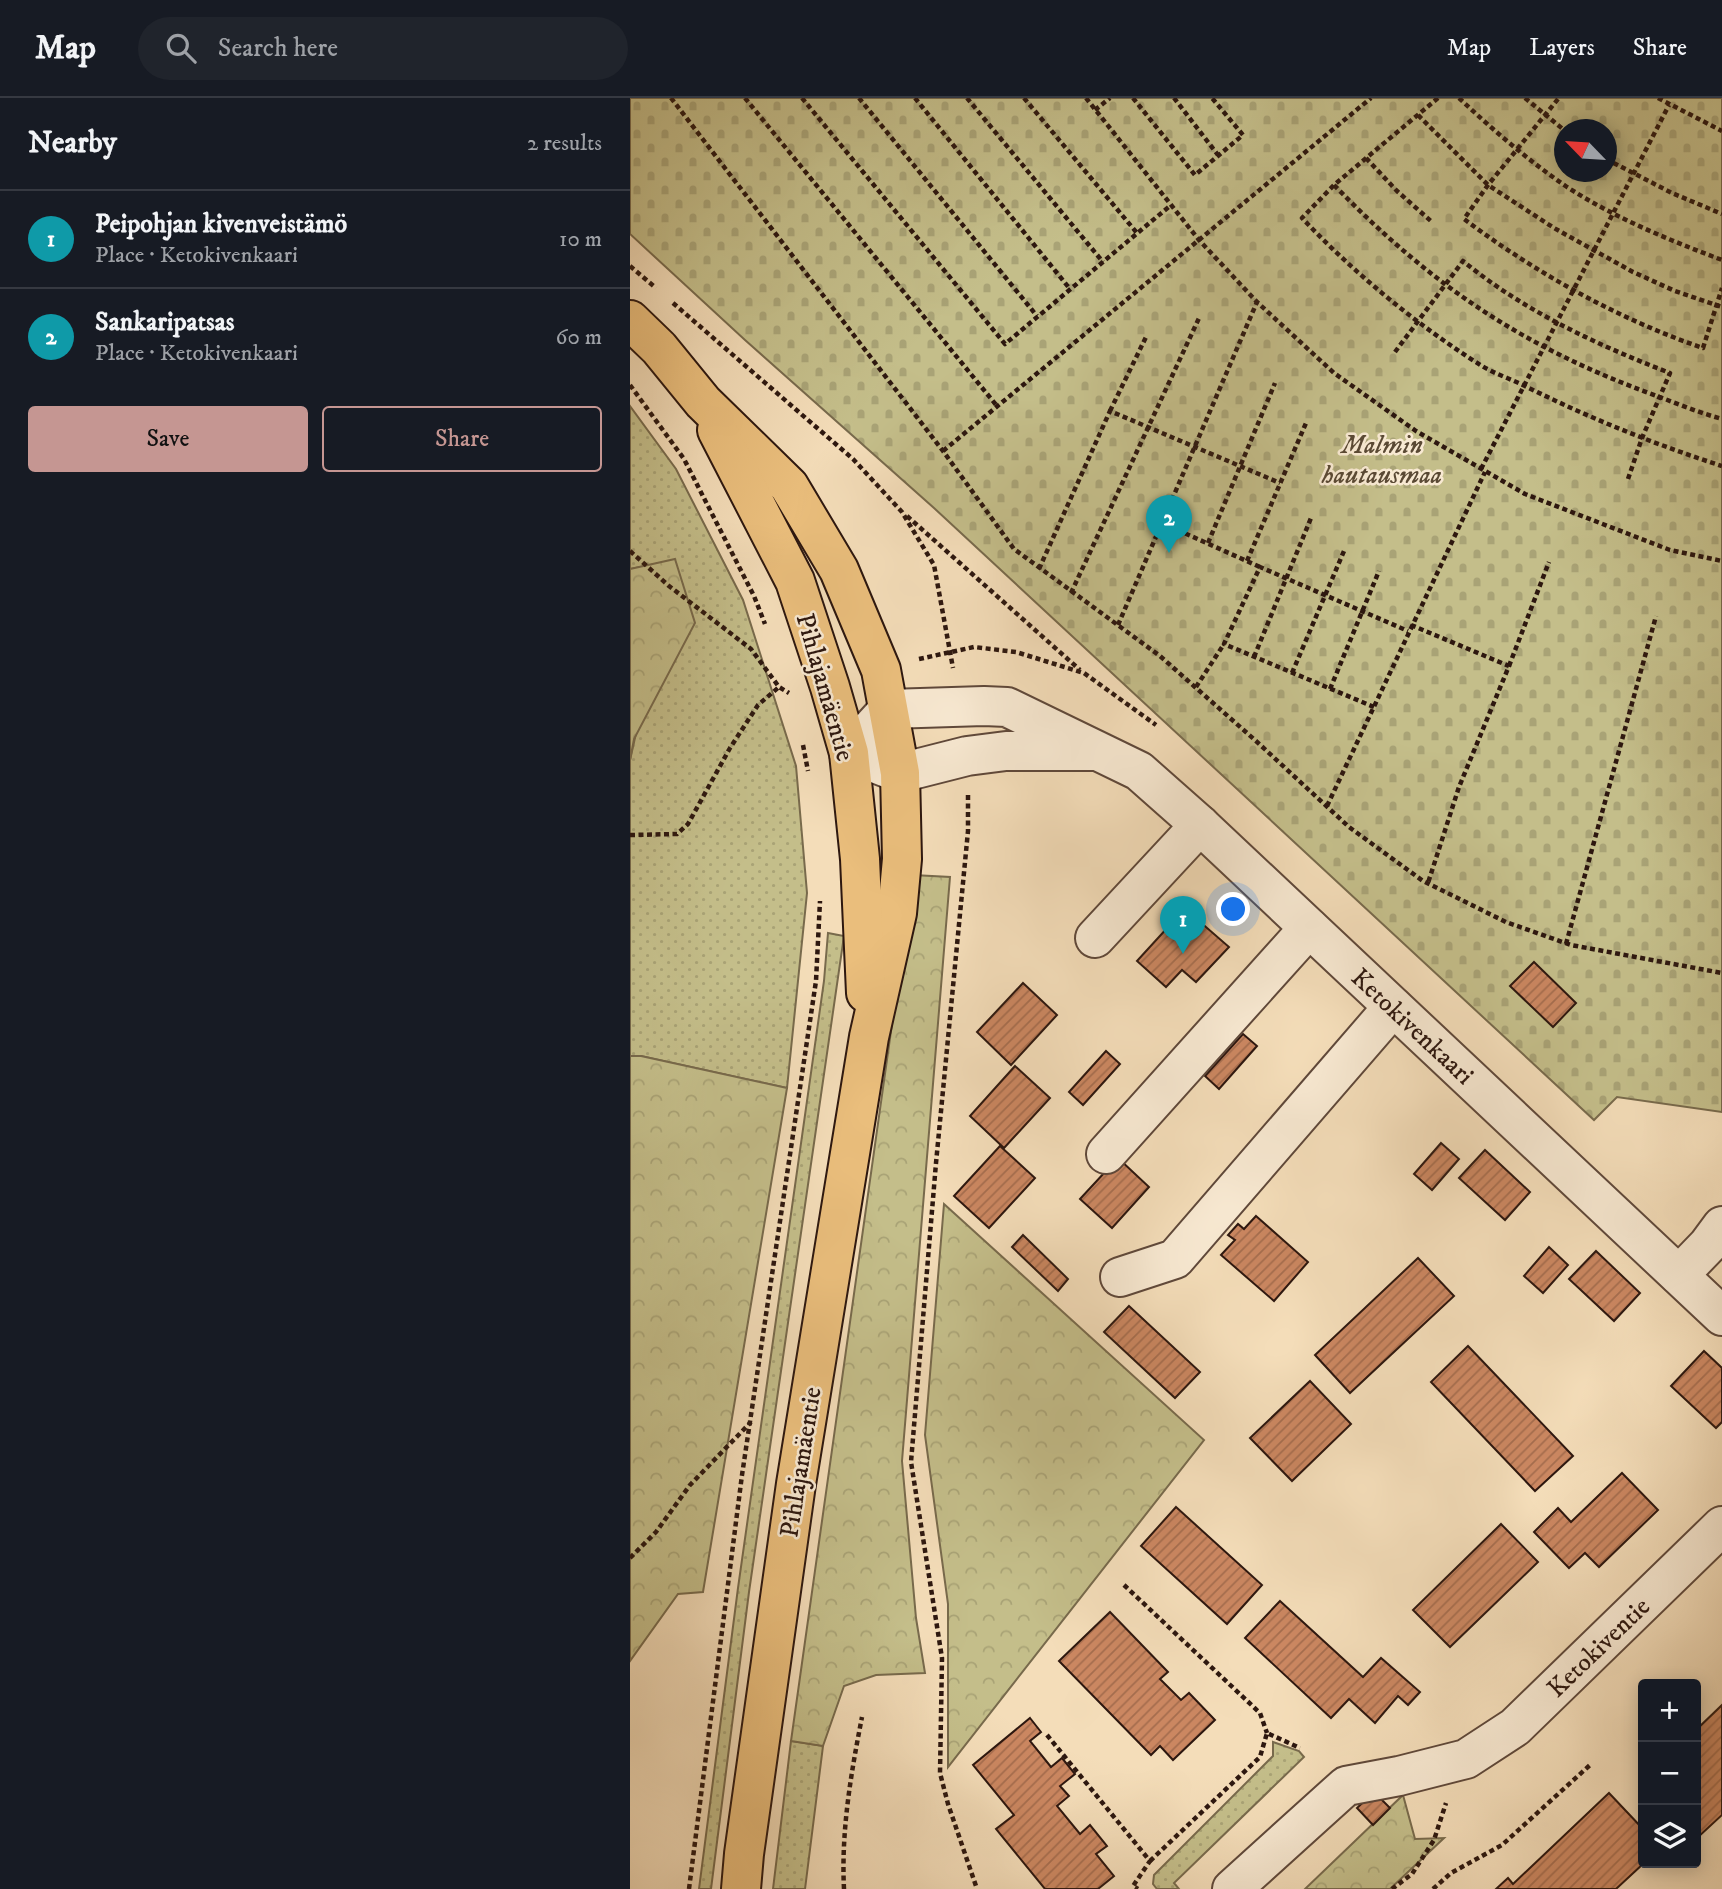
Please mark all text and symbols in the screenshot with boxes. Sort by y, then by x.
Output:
search box [138,17,628,80]
text: Map [35,28,96,69]
icon: search [162,29,200,67]
text: Search here [218,32,338,65]
text: Map [1447,33,1491,63]
text: Layers [1529,33,1595,63]
text: Share [1633,33,1687,63]
north arrow [1554,119,1617,182]
text: Nearby [28,125,117,162]
text: 2 results [527,129,602,158]
text: Peipohjan kivenveistämö [95,208,347,241]
text: 1 [47,225,55,254]
text: 10 m [559,225,602,254]
text: Place · Ketokivenkaari [95,241,298,270]
text: Sankaripatsas [95,306,234,339]
text: 2 [45,323,57,352]
text: 60 m [555,323,602,352]
text: Place · Ketokivenkaari [95,339,298,368]
button: Save [28,406,308,472]
button: Share [322,406,602,472]
park label: Malmin hautausmaa [1321,429,1442,492]
pin: 2 [1146,495,1192,553]
street label: Pihlajamäentie [788,610,861,765]
your location [1216,892,1250,926]
pin: 1 [1160,896,1206,954]
street label: Ketokivenkaari [1344,962,1480,1092]
street label: Pihlajamäentie [773,1384,830,1540]
street label: Ketokiventie [1541,1591,1657,1705]
map controls [1638,1679,1701,1868]
button: + [1638,1679,1701,1742]
button: − [1638,1742,1701,1805]
button: layers [1638,1805,1701,1868]

